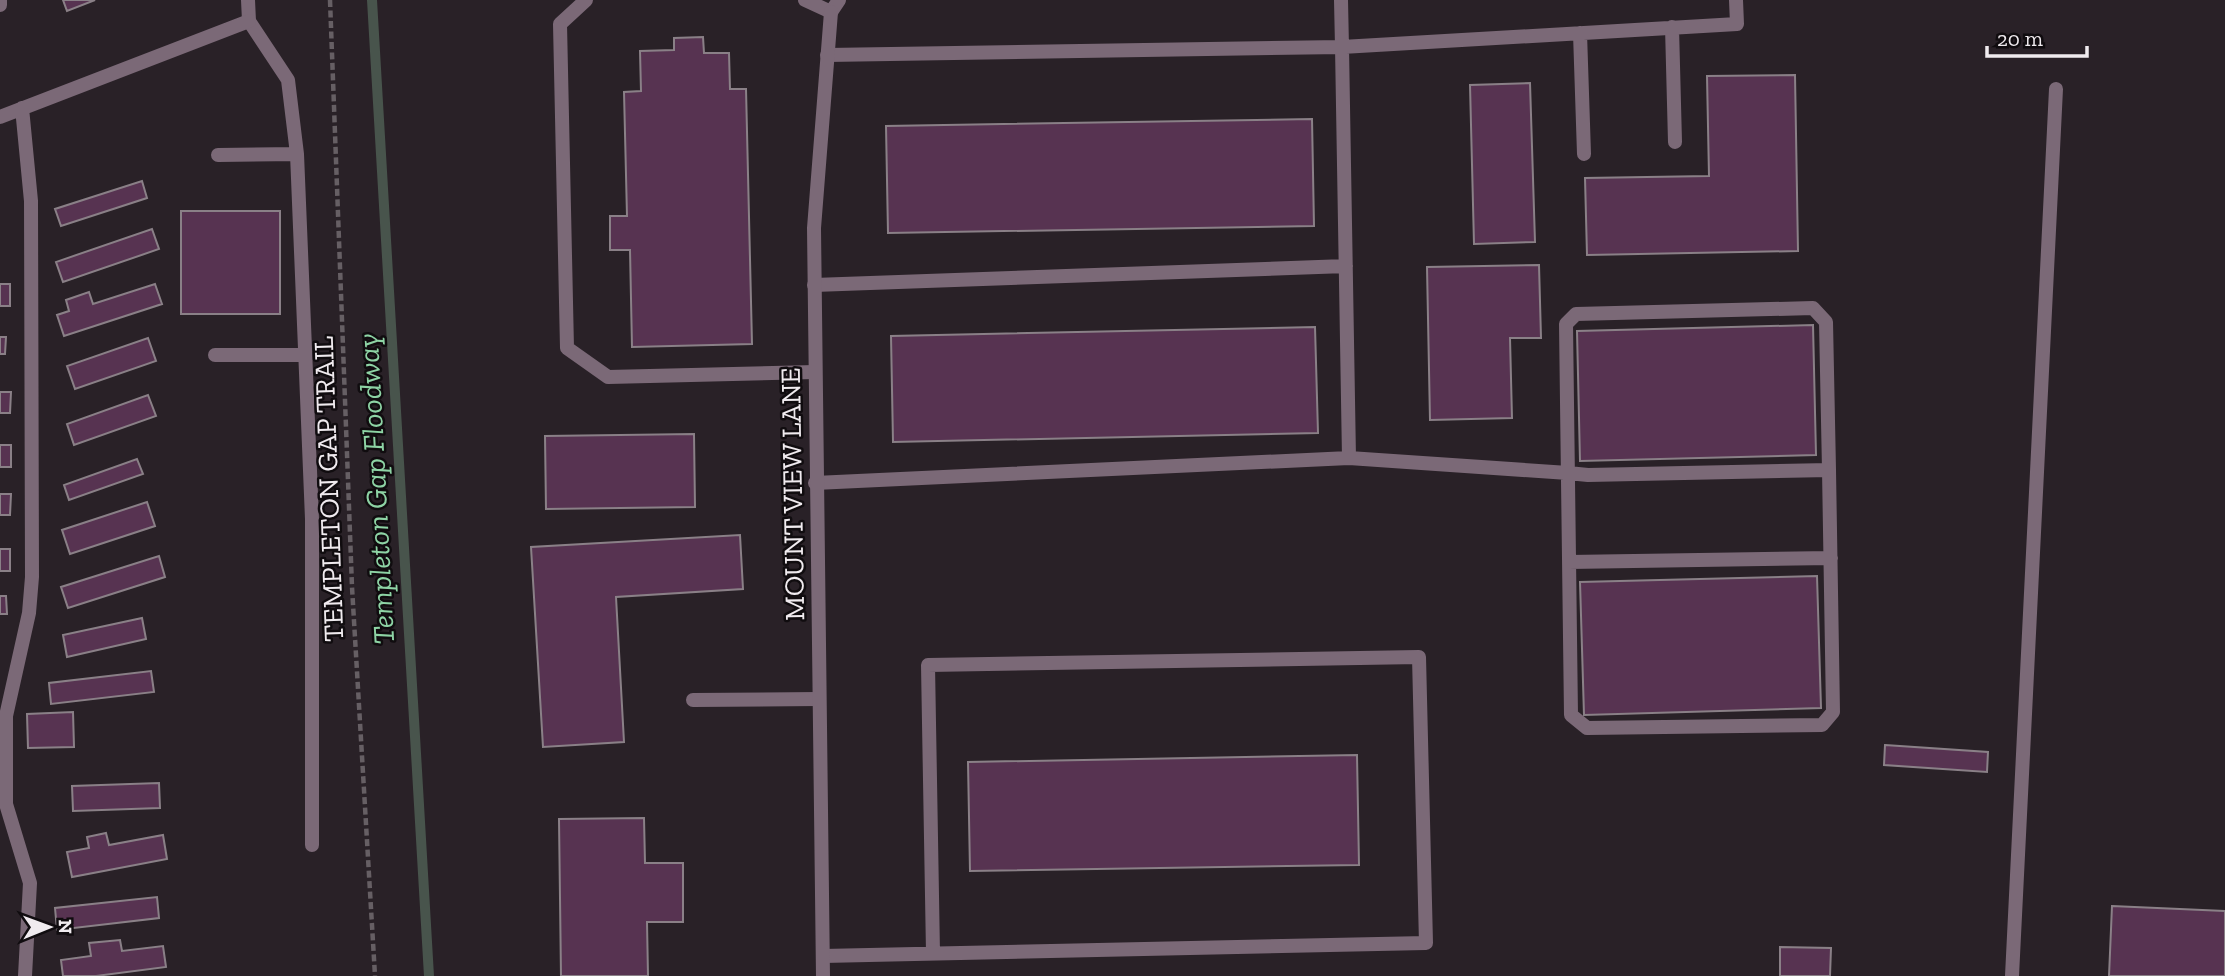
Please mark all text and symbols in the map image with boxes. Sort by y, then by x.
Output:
scale bar [1987,14,2087,58]
text: 20 m [1997,26,2043,51]
water label: Templeton Gap Floodway [350,333,402,645]
street label: TEMPLETON GAP TRAIL [307,335,350,642]
street label: MOUNT VIEW LANE [774,367,811,621]
north arrow [14,892,84,962]
text: N [54,919,77,934]

